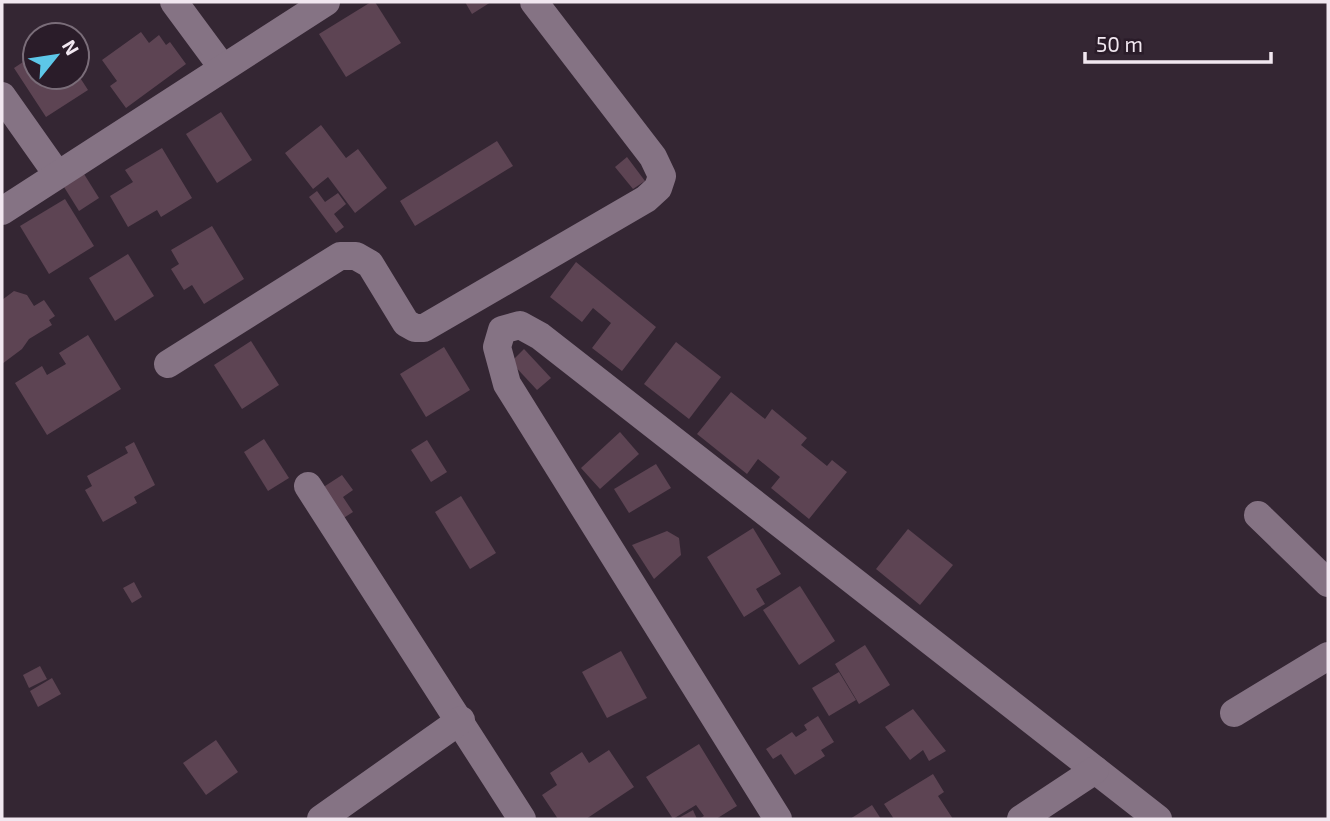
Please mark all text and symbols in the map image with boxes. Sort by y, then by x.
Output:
north arrow [21,21,91,91]
scale bar [1085,21,1270,65]
text: 50 m [1096,31,1143,56]
text: N [58,36,85,59]

